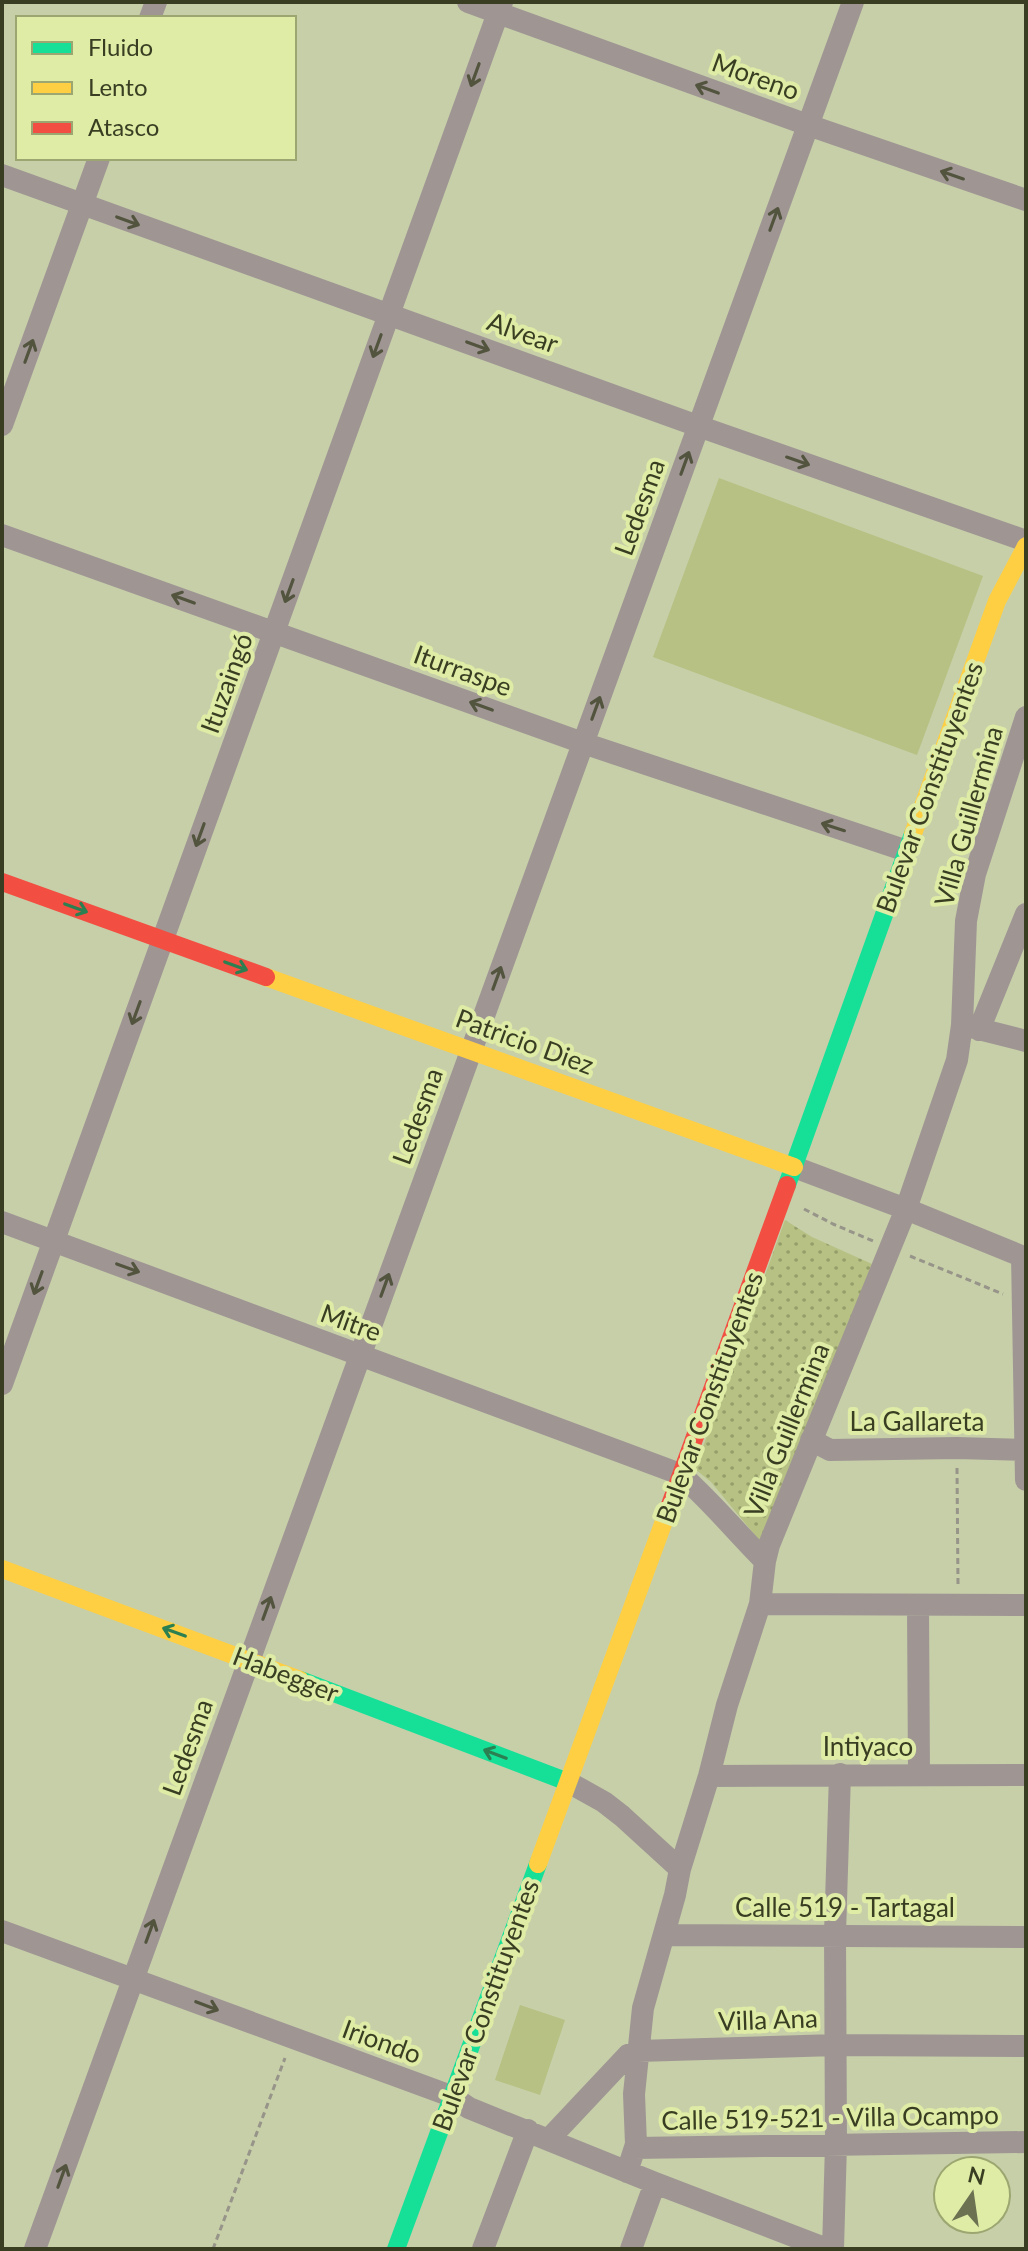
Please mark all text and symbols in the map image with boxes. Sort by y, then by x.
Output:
legend [16,16,296,160]
text: Fluido [88,32,153,61]
street label: Moreno [708,46,804,106]
one-way arrow [467,63,482,88]
text: Lento [88,72,148,101]
one-way arrow [695,80,720,95]
text: Atasco [88,112,159,141]
one-way arrow [940,166,965,181]
one-way arrow [768,207,782,232]
one-way arrow [115,214,140,229]
street label: Alvear [483,305,563,360]
one-way arrow [369,333,384,358]
one-way arrow [22,339,37,364]
one-way arrow [466,340,490,354]
one-way arrow [679,451,693,476]
street label: Ledesma [607,455,671,559]
one-way arrow [786,455,810,469]
one-way arrow [281,578,295,602]
one-way arrow [172,591,196,605]
street label: Ituzaingó [193,629,259,737]
street label: Iturraspe [410,638,516,702]
street label: Bulevar Constituyentes [869,657,989,917]
one-way arrow [590,696,604,720]
one-way arrow [469,698,494,712]
street label: Villa Guillermina [927,722,1009,910]
one-way arrow [820,818,845,833]
one-way arrow [192,822,207,847]
one-way arrow [63,902,88,917]
one-way arrow [223,960,248,974]
one-way arrow [491,966,505,991]
one-way arrow [128,1000,142,1024]
street label: Patricio Diez [452,1001,598,1081]
street label: Ledesma [385,1064,449,1168]
one-way arrow [115,1262,140,1277]
street label: Bulevar Constituyentes [649,1267,769,1527]
one-way arrow [30,1271,44,1295]
one-way arrow [379,1272,394,1297]
street label: Mitre [316,1296,386,1348]
street label: Villa Guillermina [736,1338,836,1522]
street label: La Gallareta [850,1405,984,1437]
one-way arrow [261,1596,276,1621]
one-way arrow [162,1624,187,1638]
street label: Habegger [229,1639,344,1709]
street label: Ledesma [155,1695,219,1799]
street label: Intiyaco [823,1730,913,1762]
one-way arrow [483,1746,508,1760]
street label: Bulevar Constituyentes [425,1875,545,2135]
street label: Calle 519 - Tartagal [735,1891,955,1923]
one-way arrow [144,1919,158,1944]
one-way arrow [194,2000,219,2014]
street label: Villa Ana [718,2001,818,2037]
street label: Iriondo [338,2012,426,2070]
street label: Calle 519-521 - Villa Ocampo [661,2098,999,2136]
north arrow [932,2155,1012,2235]
text: N [965,2160,988,2190]
one-way arrow [55,2164,70,2189]

